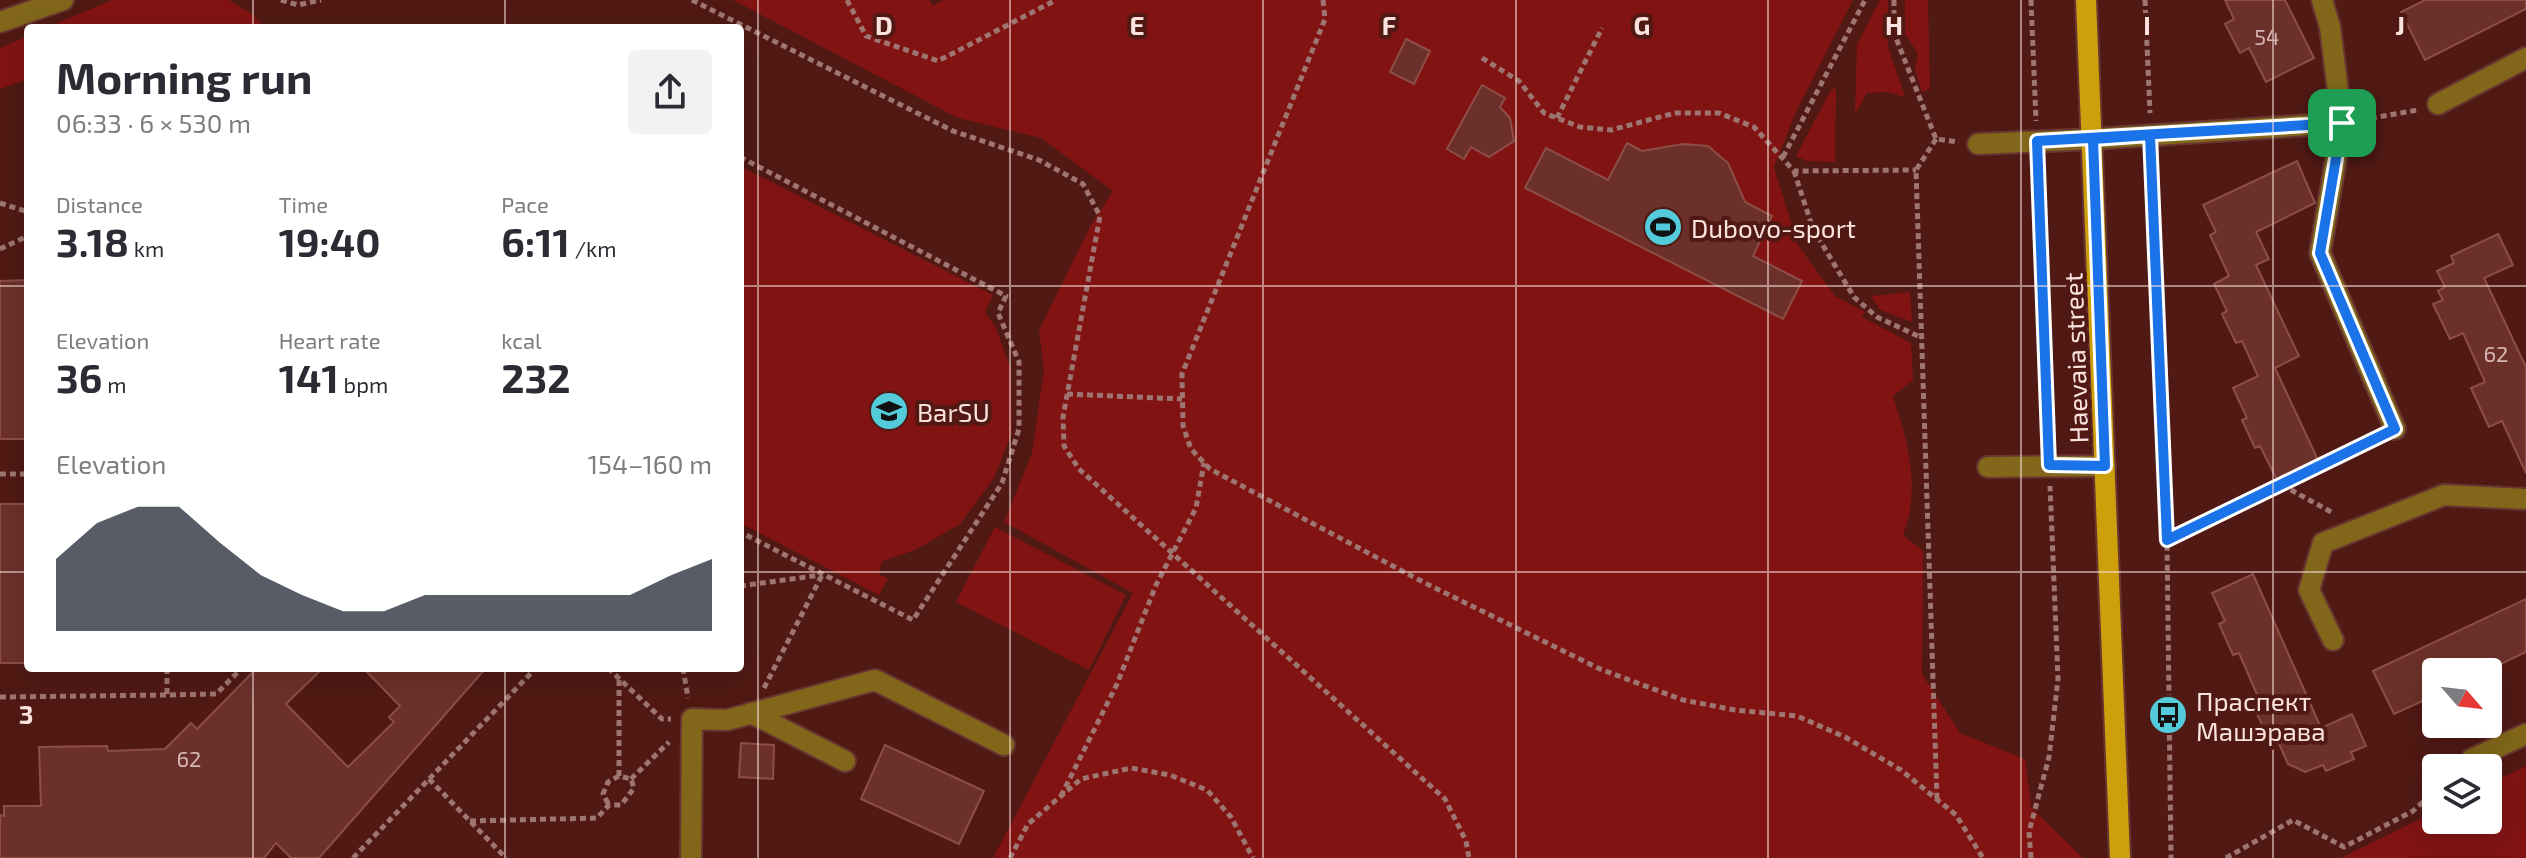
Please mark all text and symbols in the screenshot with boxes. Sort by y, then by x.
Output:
text: D [875,9,893,40]
text: E [1129,9,1145,40]
text: F [1382,9,1396,40]
text: G [1634,9,1650,40]
text: H [1885,9,1903,40]
text: I [2143,9,2151,40]
text: J [2395,9,2405,40]
house number: 54 [2254,23,2280,49]
text: Morning run [56,50,312,103]
button: share [628,50,712,134]
pin [2308,89,2376,157]
icon: arrive [2320,101,2364,145]
text: 06:33 · 6 × 530 m [56,107,251,138]
text: Distance [56,191,143,217]
text: Time [279,191,328,217]
text: Pace [501,191,549,217]
sports icon: Dubovo-sport [1642,206,1684,248]
place label: Dubovo-sport [1691,212,1856,243]
text: 3.18 [56,217,129,265]
text: 19:40 [279,217,381,265]
text: 6:11 [501,217,570,265]
text: km [129,235,164,261]
text: /km [570,235,617,261]
street label: Haevaia street [2057,272,2093,444]
text: Elevation [56,327,149,353]
text: Heart rate [279,327,380,353]
text: kcal [501,327,542,353]
house number: 62 [2484,340,2508,366]
text: 36 [56,353,102,401]
text: 141 [279,353,339,401]
text: 232 [501,353,571,401]
text: m [102,371,126,397]
text: bpm [339,371,388,397]
school or university icon: BarSU [868,390,910,432]
place label: BarSU [917,396,990,427]
text: Elevation [56,448,166,479]
text: 154–160 m [588,448,712,479]
north arrow [2422,658,2502,738]
map controls [2422,658,2502,834]
place label: Праспект Машэрава [2196,685,2326,746]
bus stop icon: Праспект Машэрава [2147,694,2189,736]
text: 3 [19,698,33,729]
house number: 62 [177,745,201,771]
button: layers [2422,754,2502,834]

